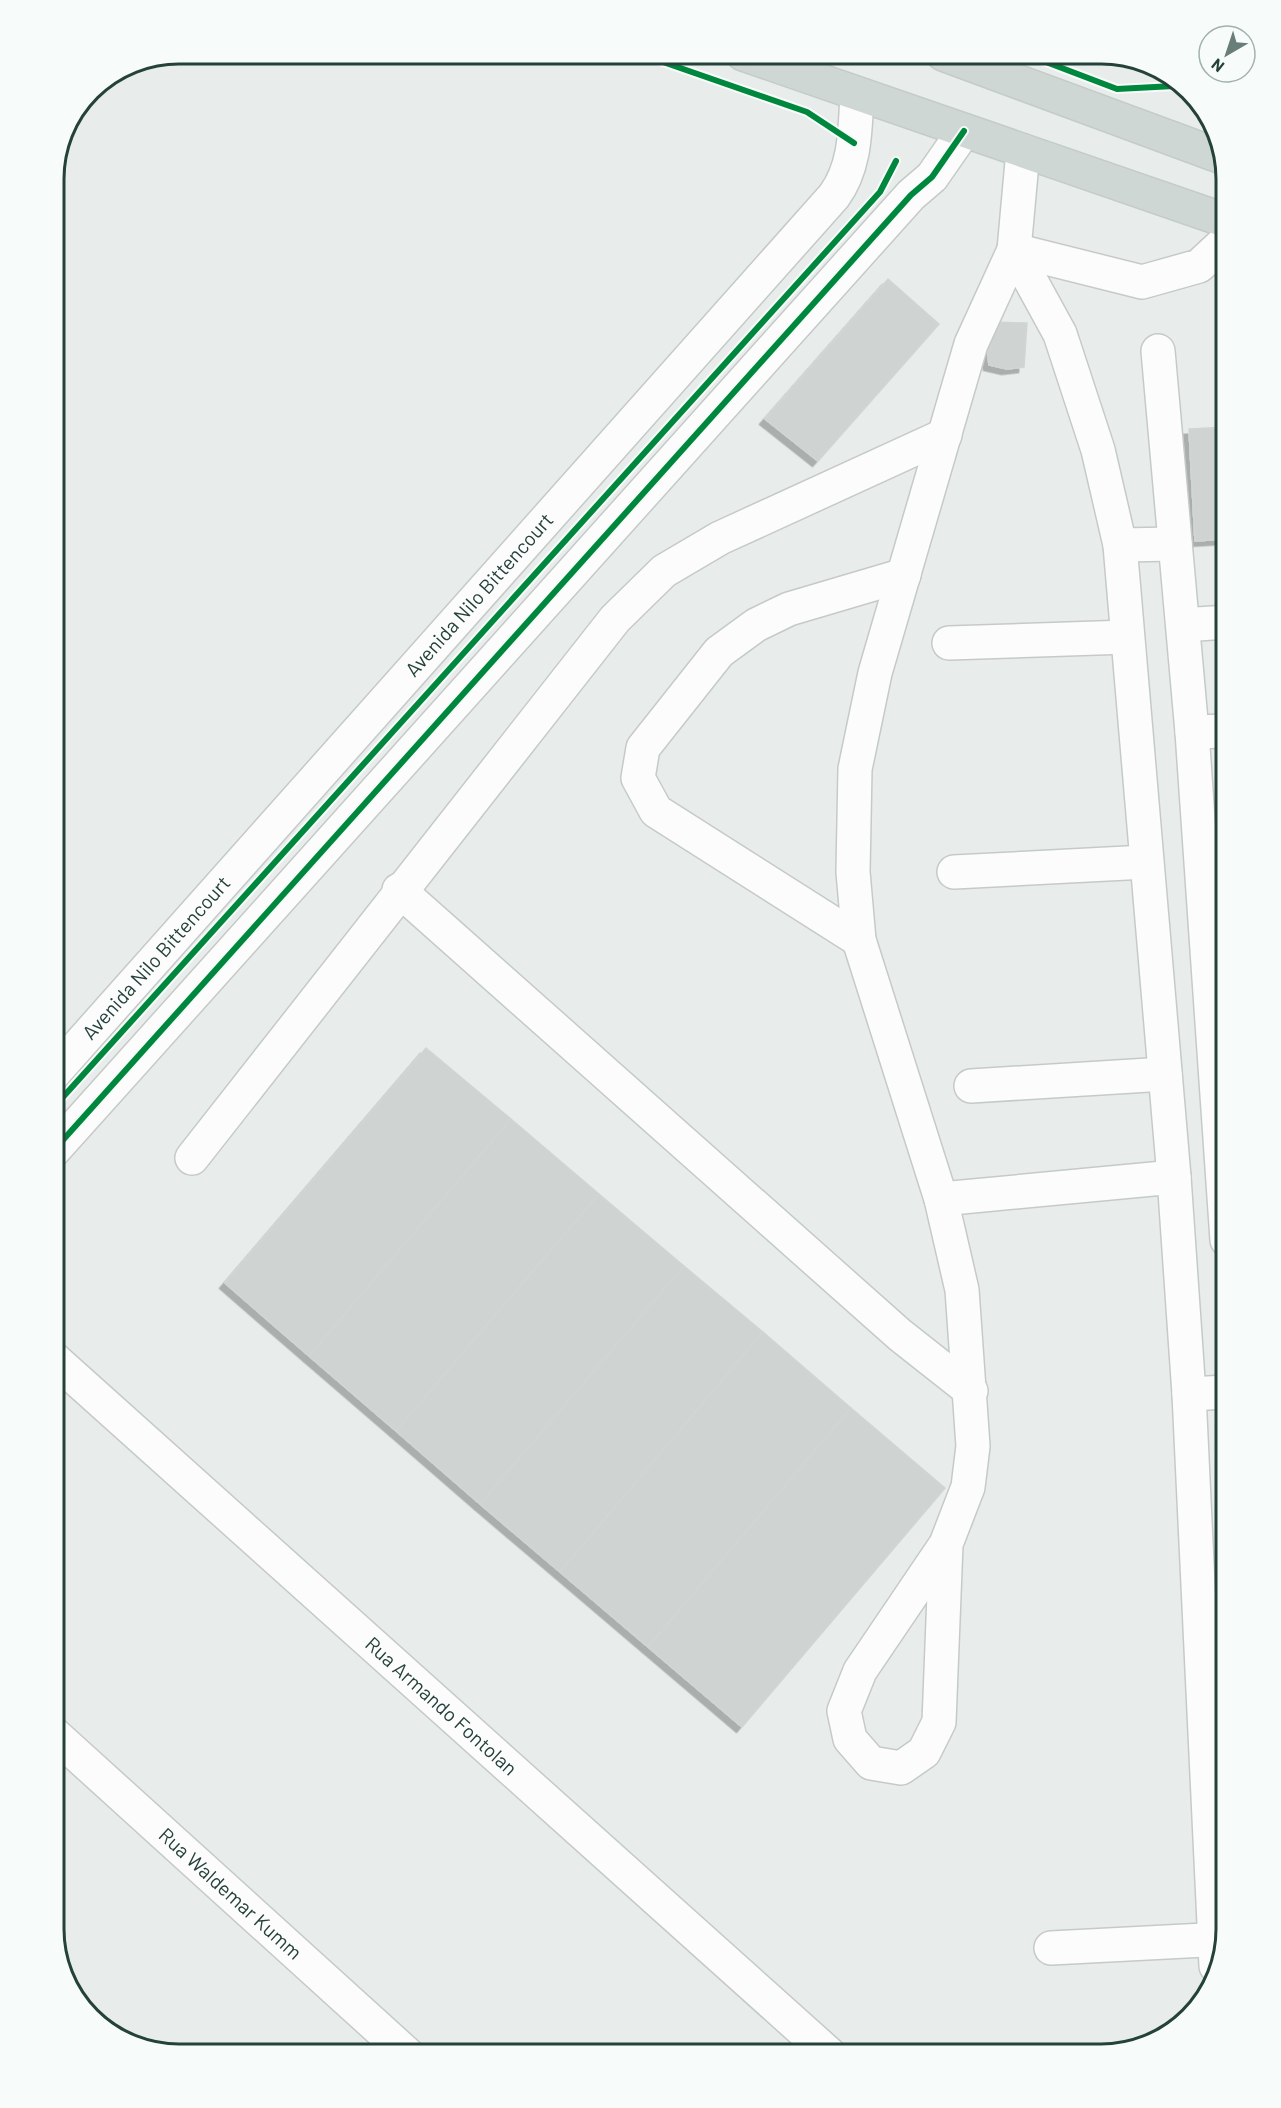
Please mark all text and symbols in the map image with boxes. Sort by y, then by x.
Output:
north arrow [1197,24,1257,84]
text: N [1207,55,1227,77]
street label: Avenida Nilo Bittencourt [400,507,558,681]
street label: Avenida Nilo Bittencourt [77,871,235,1044]
street label: Rua Armando Fontolan [361,1631,523,1780]
street label: Rua Waldemar Kumm [155,1822,307,1964]

